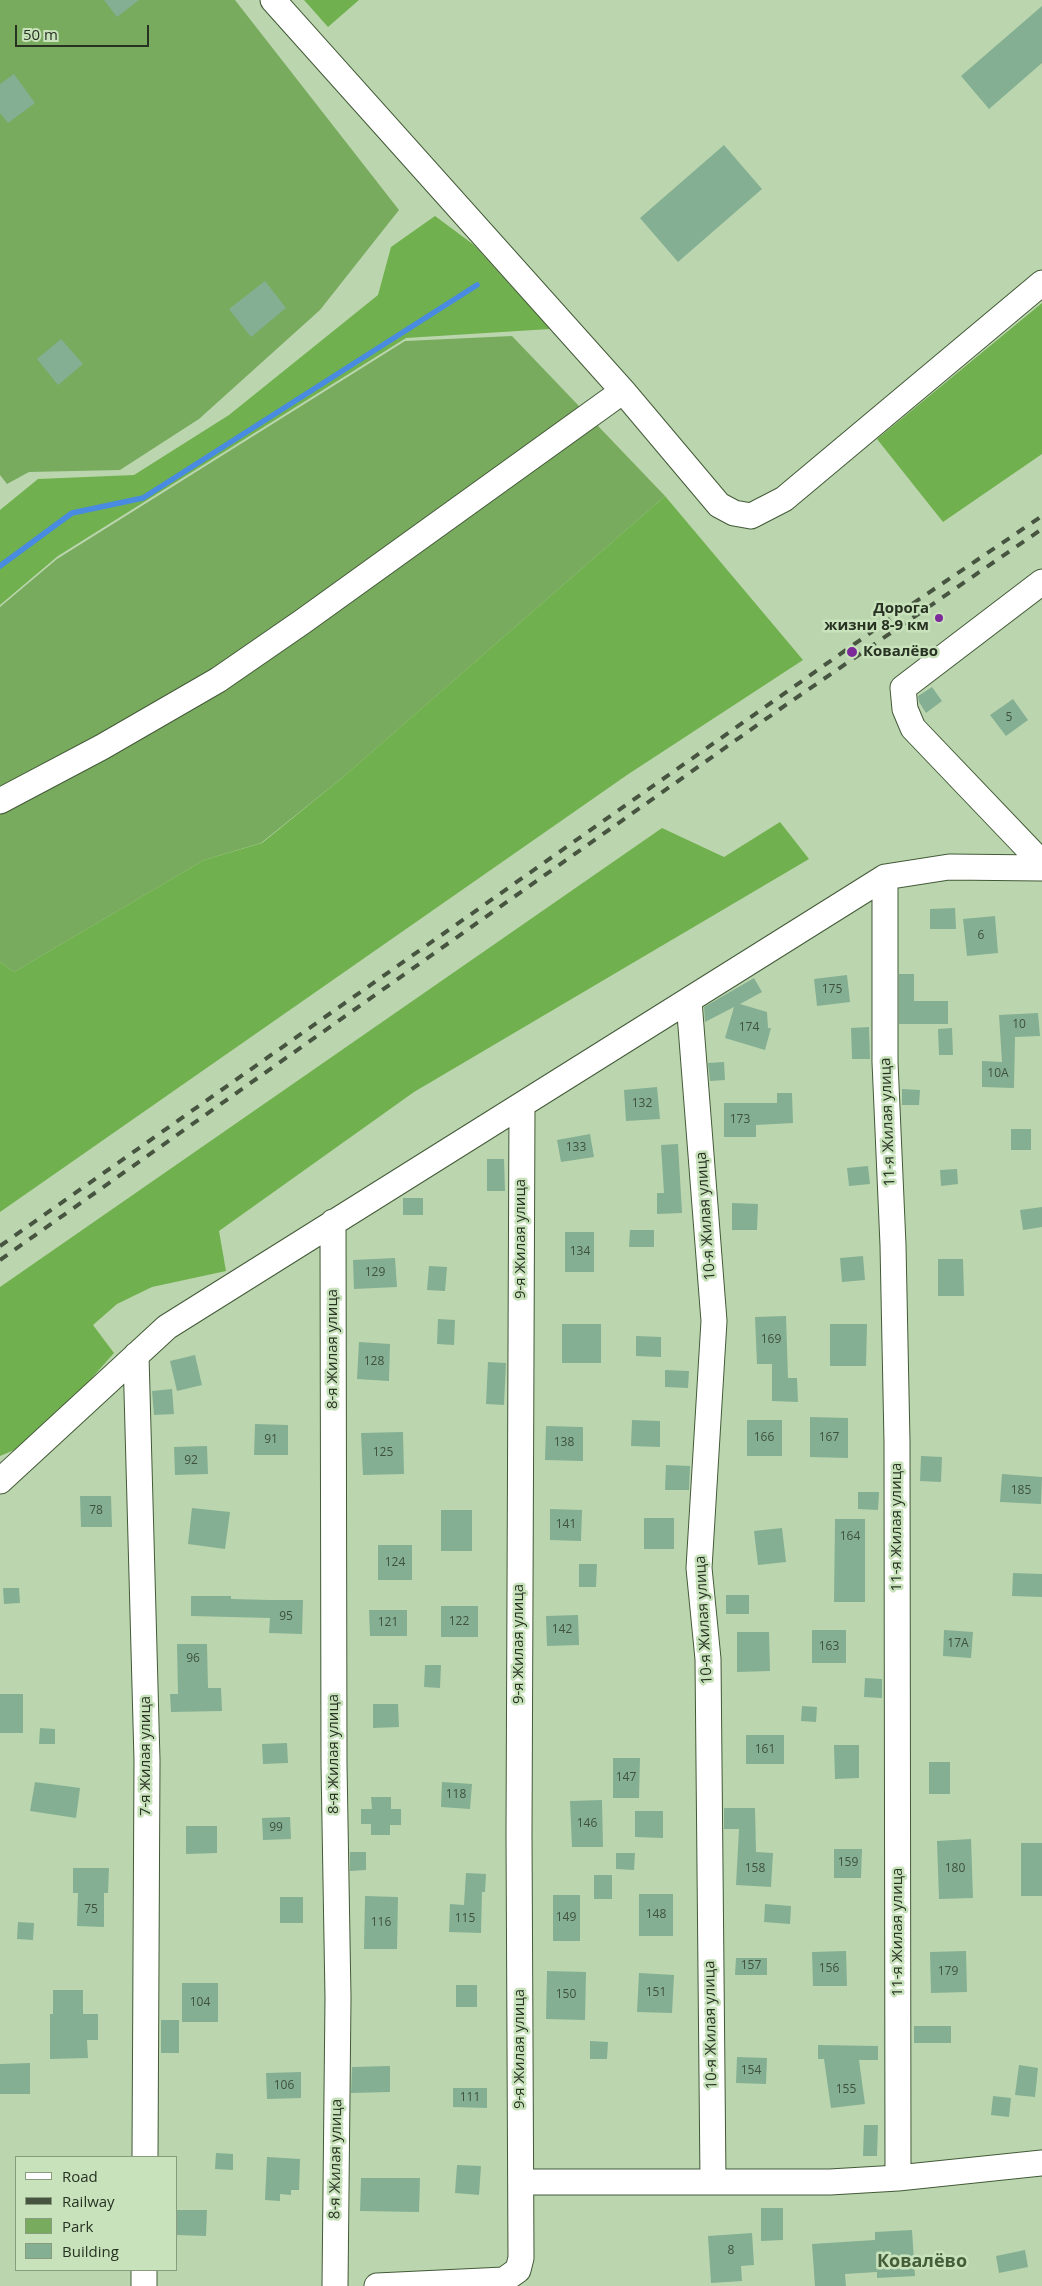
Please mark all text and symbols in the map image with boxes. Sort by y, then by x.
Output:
scale bar [18,15,151,47]
text: 50 m [23,24,58,44]
place label: Дорога жизни 8-9 км [824,600,929,635]
marker: Дорога жизни 8-9 км [933,612,945,624]
place label: Ковалёво [863,643,938,661]
marker: Ковалёво [845,645,859,659]
house number: 5 [1006,711,1012,725]
house number: 6 [978,929,984,943]
house number: 175 [822,983,842,997]
house number: 10 [1012,1018,1026,1032]
house number: 174 [739,1021,759,1035]
street label: 11-я Жилая улица [877,1057,899,1187]
house number: 10А [987,1067,1009,1081]
house number: 132 [632,1097,652,1111]
house number: 173 [730,1113,750,1127]
house number: 133 [566,1141,586,1155]
street label: 10-я Жилая улица [693,1151,719,1281]
street label: 9-я Жилая улица [512,1179,530,1299]
house number: 134 [570,1245,590,1259]
house number: 129 [365,1266,385,1280]
street label: 8-я Жилая улица [324,1289,342,1409]
house number: 169 [761,1333,781,1347]
house number: 128 [364,1355,384,1369]
house number: 166 [754,1431,774,1445]
house number: 167 [819,1431,839,1445]
house number: 91 [264,1433,278,1447]
house number: 138 [554,1436,574,1450]
house number: 125 [373,1446,393,1460]
house number: 92 [184,1454,198,1468]
street label: 11-я Жилая улица [888,1463,906,1591]
house number: 185 [1011,1484,1031,1498]
house number: 78 [89,1504,103,1518]
house number: 141 [556,1518,576,1532]
house number: 164 [840,1530,860,1544]
street label: 10-я Жилая улица [692,1555,716,1685]
house number: 124 [385,1556,405,1570]
street label: 9-я Жилая улица [510,1584,528,1704]
house number: 95 [279,1610,293,1624]
house number: 122 [449,1615,469,1629]
house number: 121 [378,1616,398,1630]
house number: 142 [552,1623,572,1637]
house number: 17А [947,1637,969,1651]
house number: 163 [819,1640,839,1654]
house number: 96 [186,1652,200,1666]
street label: 8-я Жилая улица [325,1694,343,1814]
street label: 7-я Жилая улица [137,1696,155,1816]
house number: 161 [755,1743,775,1757]
house number: 147 [616,1771,636,1785]
house number: 118 [446,1788,466,1802]
house number: 146 [577,1817,597,1831]
house number: 99 [269,1821,283,1835]
house number: 159 [838,1856,858,1870]
house number: 158 [745,1862,765,1876]
house number: 180 [945,1862,965,1876]
street label: 11-я Жилая улица [889,1868,907,1996]
house number: 75 [84,1903,98,1917]
house number: 148 [646,1908,666,1922]
house number: 149 [556,1911,576,1925]
house number: 115 [455,1912,475,1926]
house number: 116 [371,1916,391,1930]
house number: 157 [741,1959,761,1973]
street label: 10-я Жилая улица [701,1960,721,2090]
house number: 156 [819,1962,839,1976]
house number: 179 [938,1965,958,1979]
house number: 151 [646,1986,666,2000]
house number: 150 [556,1988,576,2002]
street label: 9-я Жилая улица [511,1989,529,2109]
house number: 104 [190,1996,210,2010]
house number: 154 [741,2064,761,2078]
house number: 106 [274,2079,294,2093]
house number: 155 [836,2083,856,2097]
house number: 111 [460,2091,480,2105]
street label: 8-я Жилая улица [326,2099,346,2219]
legend [15,2156,178,2271]
text: Road [62,2166,98,2186]
text: Railway [62,2191,115,2211]
text: Park [62,2216,93,2236]
text: Building [62,2241,119,2261]
house number: 8 [728,2244,734,2258]
district label: Ковалёво [877,2251,967,2273]

